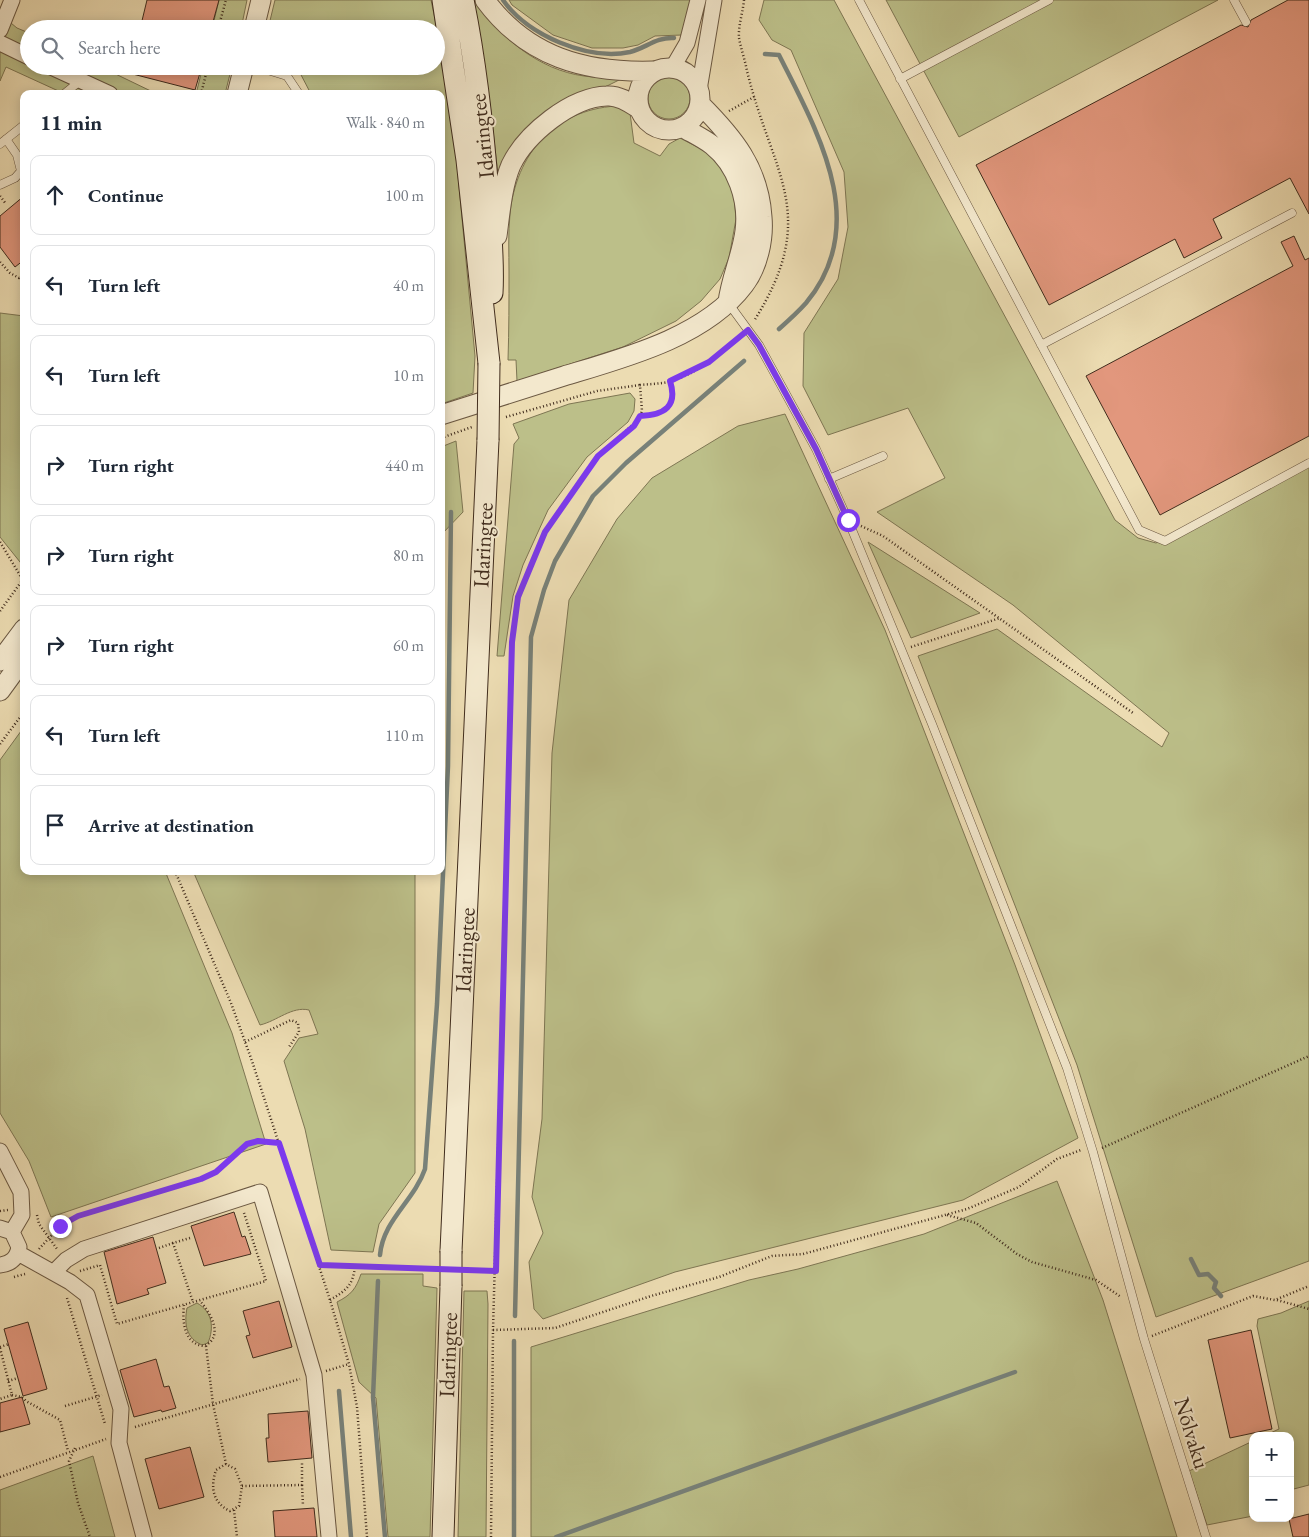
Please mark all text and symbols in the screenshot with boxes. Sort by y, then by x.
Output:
search box [20,20,445,75]
icon: search [38,34,66,62]
text: Search here [78,35,160,60]
street label: Idaringtee [463,92,501,180]
text: 11 min [40,109,102,136]
text: Walk · 840 m [346,112,425,133]
icon: ahead [41,181,69,209]
text: Continue [88,183,163,208]
text: 100 m [385,185,424,206]
icon: left [41,271,69,299]
text: Turn left [88,273,160,298]
text: 40 m [393,275,424,296]
icon: left [41,361,69,389]
text: Turn left [88,363,160,388]
text: 10 m [393,365,424,386]
icon: right [41,451,69,479]
text: Turn right [88,453,174,478]
text: 440 m [385,455,424,476]
street label: Idaringtee [466,501,500,588]
route start [837,509,860,532]
icon: right [41,541,69,569]
text: Turn right [88,543,174,568]
text: 80 m [393,545,424,566]
icon: right [41,631,69,659]
text: Turn right [88,633,174,658]
text: 60 m [393,635,424,656]
icon: left [41,721,69,749]
text: Turn left [88,723,160,748]
text: 110 m [385,725,424,746]
icon: arrive [41,811,69,839]
text: Arrive at destination [88,813,254,838]
street label: Idaringtee [448,906,482,993]
route end [49,1215,72,1238]
street label: Idaringtee [432,1312,464,1398]
street label: Nõlvaku [1167,1394,1217,1473]
map controls [1249,1432,1294,1522]
button: + [1249,1432,1294,1477]
button: − [1249,1477,1294,1522]

